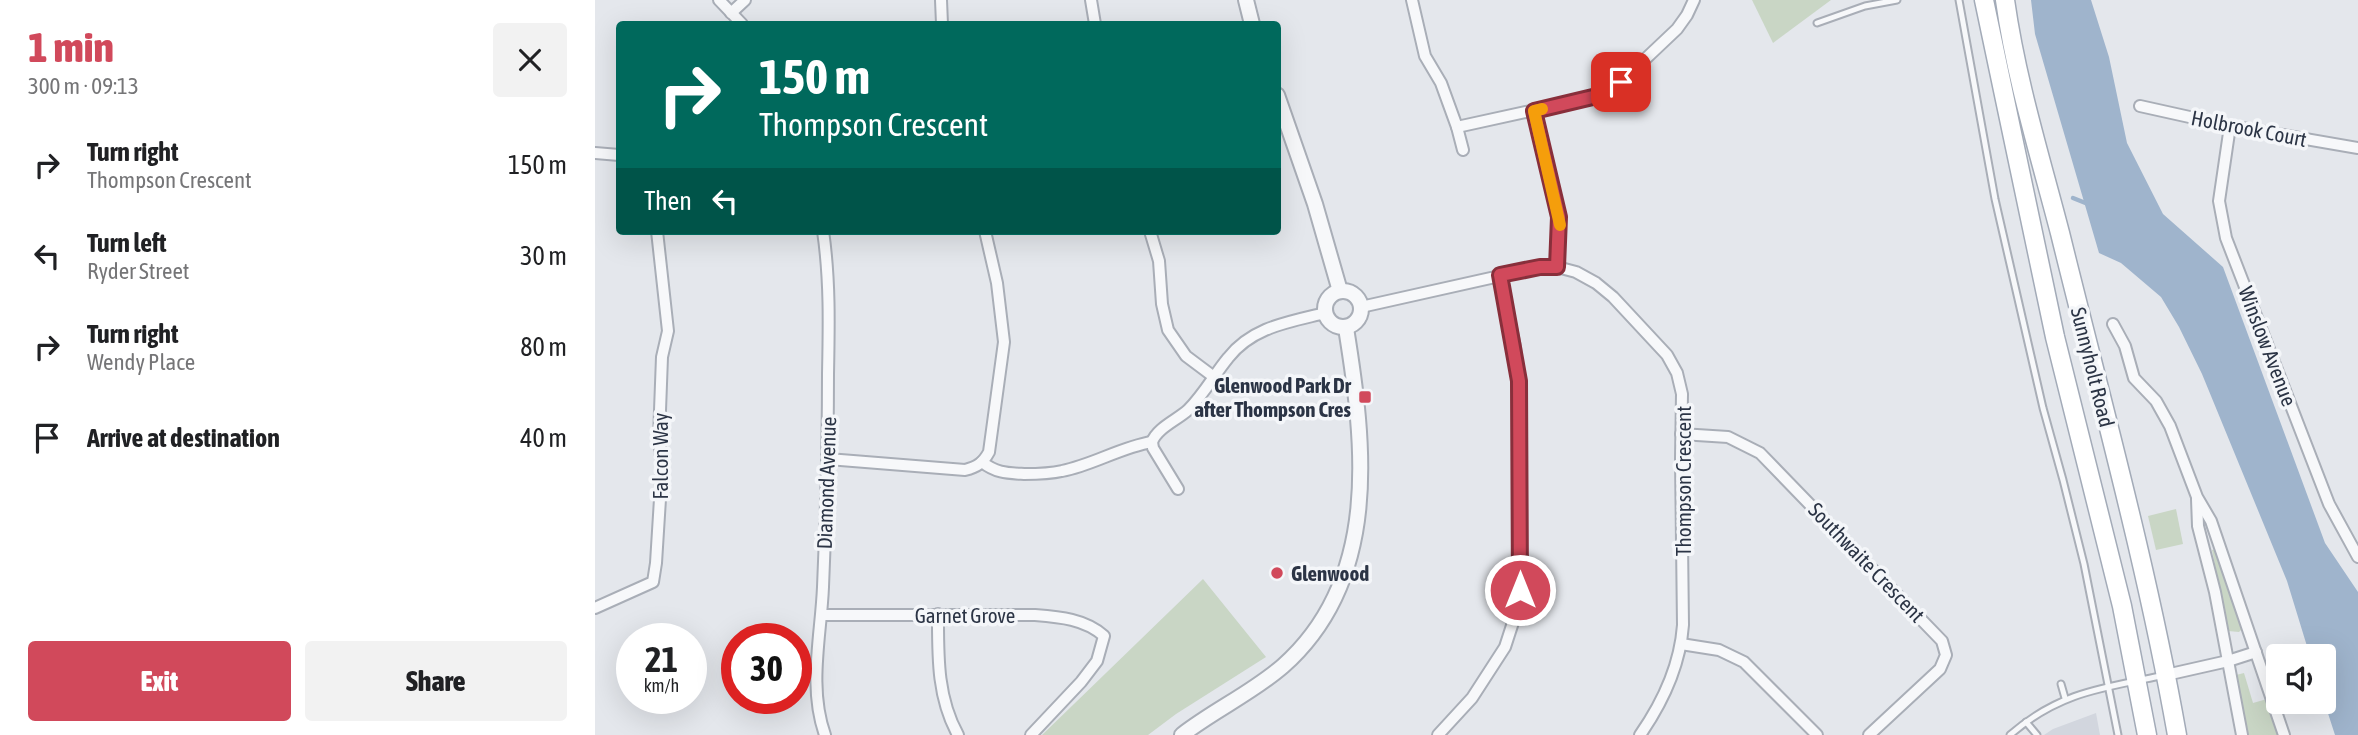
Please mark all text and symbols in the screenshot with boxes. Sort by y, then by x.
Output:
text: 1 min [28,23,114,71]
button: close [493,23,567,97]
text: 150 m [759,48,870,104]
icon: right [644,49,735,140]
pin [1591,52,1651,112]
icon: arrive [1602,63,1640,101]
text: 300 m · 09:13 [28,73,139,99]
street label: Holbrook Court [2189,105,2309,151]
text: Thompson Crescent [759,106,988,143]
text: Turn right [87,137,178,167]
icon: right [28,146,66,184]
text: 150 m [508,150,567,180]
text: Thompson Crescent [87,167,252,193]
icon: left [706,182,744,220]
text: Then [644,186,692,216]
text: Turn left [87,228,167,258]
icon: left [28,237,66,275]
text: 30 m [520,241,567,271]
text: Ryder Street [87,258,190,284]
street label: Winslow Avenue [2234,283,2302,409]
street label: Sunnyholt Road [2067,305,2119,429]
text: Turn right [87,319,178,349]
icon: right [28,328,66,366]
text: 80 m [520,332,567,362]
text: Wendy Place [87,349,195,375]
place label: Glenwood Park Dr after Thompson Cres [1194,373,1352,421]
marker: Glenwood Park Dr after Thompson Cres [1357,389,1373,405]
street label: Thompson Crescent [1671,406,1695,556]
street label: Falcon Way [648,412,672,499]
street label: Diamond Avenue [812,416,840,550]
icon: arrive [28,419,66,457]
text: Arrive at destination [87,423,280,453]
text: 40 m [520,423,567,453]
street label: Southwaite Crescent [1804,497,1930,627]
position arrow [1483,553,1557,627]
place label: Glenwood [1291,561,1369,585]
marker: Glenwood [1269,565,1285,581]
street label: Garnet Grove [915,603,1015,627]
speed limit sign: 30 [721,623,812,714]
text: 21 [645,639,678,679]
button: Exit [28,641,291,721]
button: Share [305,641,567,721]
map controls [2266,644,2336,714]
button: sound [2266,644,2336,714]
text: km/h [644,675,679,696]

